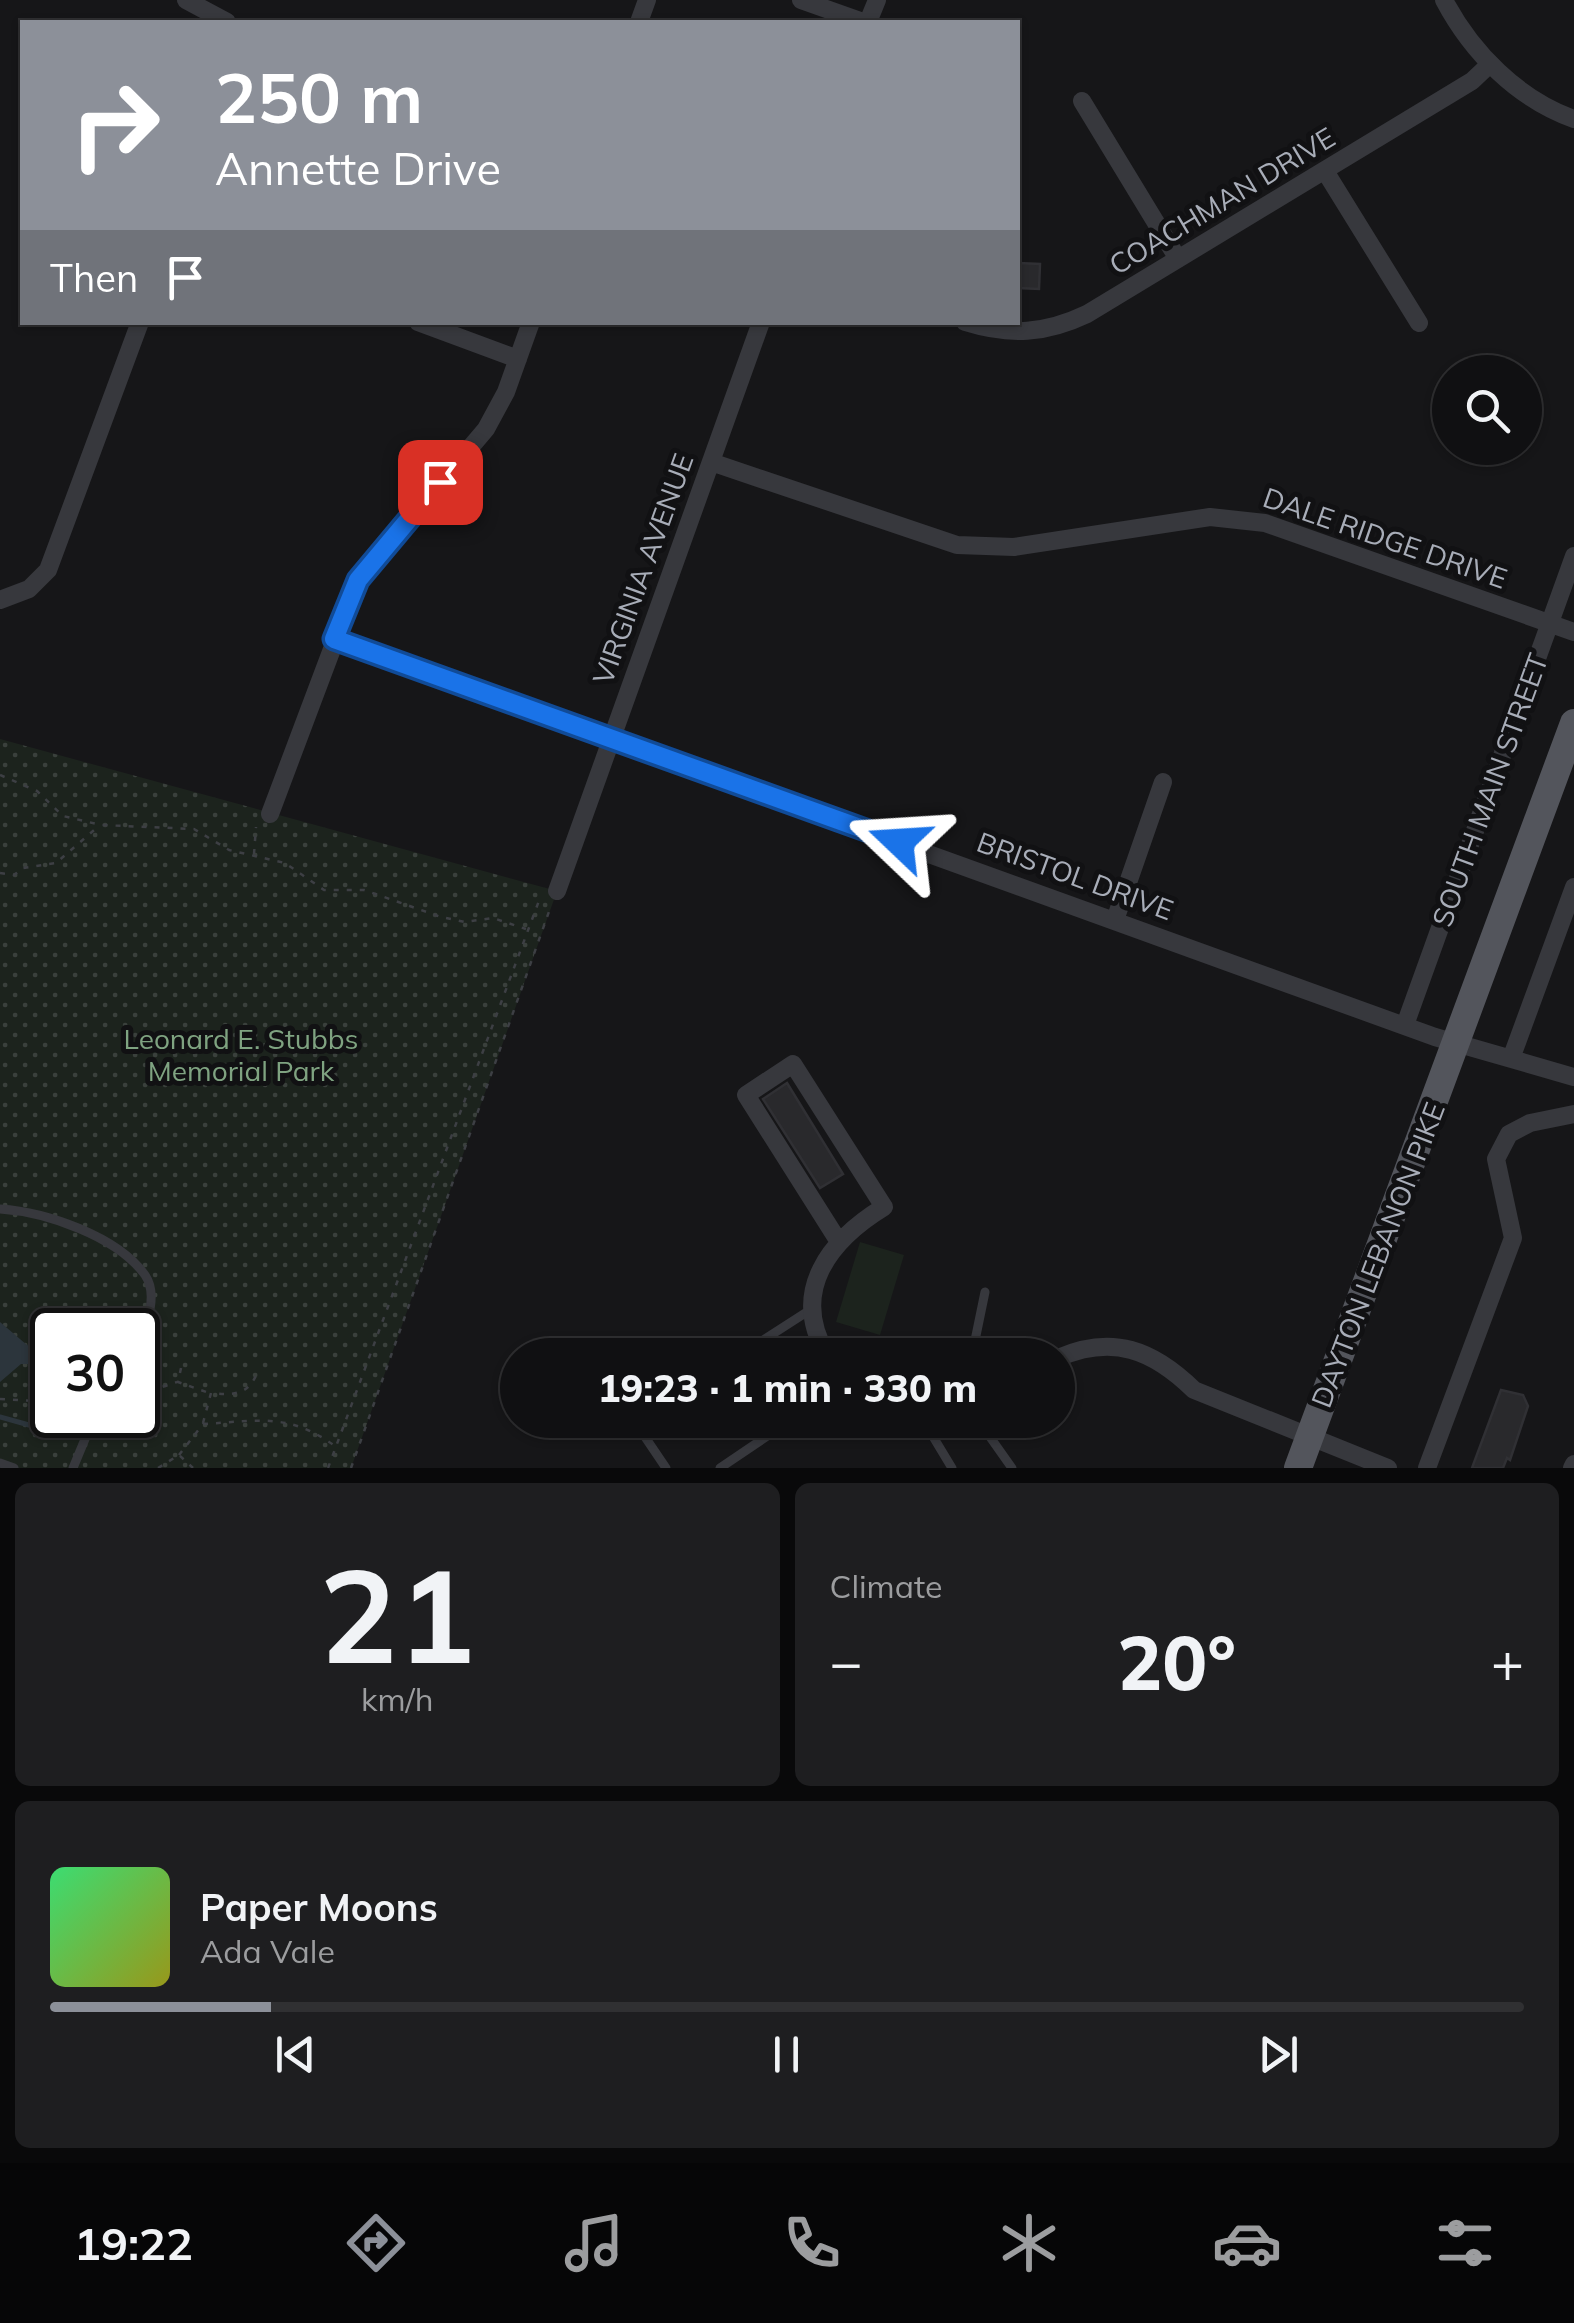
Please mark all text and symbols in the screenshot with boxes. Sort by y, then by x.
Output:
text: 250 m [215,53,423,141]
icon: right [50,60,180,190]
street label: COACHMAN DRIVE [1103,119,1341,282]
text: Annette Drive [215,140,501,196]
icon: arrive [158,250,213,305]
text: Then [50,254,138,302]
map controls [1432,355,1542,465]
button: search [1432,355,1542,465]
pin [398,440,483,525]
street label: VIRGINIA AVENUE [585,449,700,689]
icon: arrive [413,455,468,510]
street label: DALE RIDGE DRIVE [1259,479,1512,596]
street label: SOUTH MAIN STREET [1424,648,1555,931]
position arrow [847,790,951,894]
street label: BRISTOL DRIVE [972,824,1178,927]
park label: Leonard E. Stubbs Memorial Park [124,1021,358,1088]
street label: DAYTON LEBANON PIKE [1303,1097,1452,1412]
speed limit sign: 30 [30,1308,160,1438]
text: 19:23 · 1 min · 330 m [598,1364,977,1412]
text: 21 [319,1532,475,1696]
text: Climate [830,1566,942,1606]
text: 20° [1117,1615,1236,1709]
text: − [830,1627,863,1696]
text: + [1491,1627,1524,1696]
text: km/h [361,1679,433,1719]
text: Paper Moons [200,1883,438,1931]
text: Ada Vale [200,1931,335,1971]
icon: previous [268,2027,323,2082]
icon: pause [759,2027,814,2082]
icon: next [1251,2027,1306,2082]
icon: directions [341,2208,411,2278]
icon: music [559,2208,629,2278]
icon: phone [777,2208,847,2278]
icon: climate [994,2208,1064,2278]
icon: car [1212,2208,1282,2278]
icon: filters [1430,2208,1500,2278]
text: 19:22 [74,2215,193,2271]

